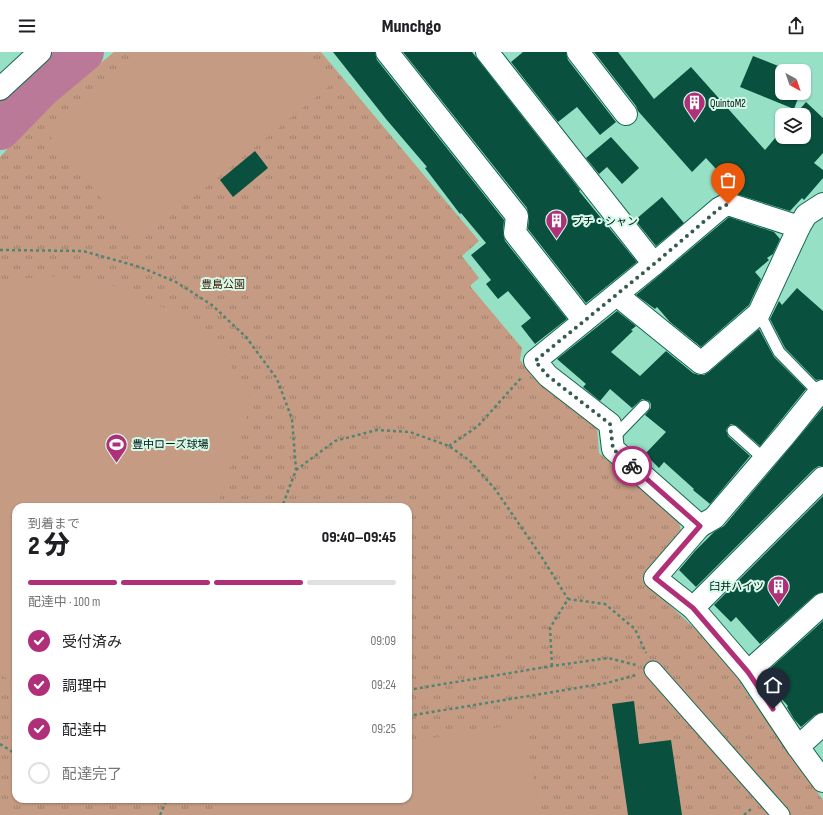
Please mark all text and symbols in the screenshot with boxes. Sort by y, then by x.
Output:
icon: menu [16,15,38,37]
icon: share [785,15,807,37]
text: Munchgo [382,16,441,37]
north arrow [775,64,811,100]
map controls [775,64,811,144]
building icon: QuintoM2 [682,90,708,123]
place label: QuintoM2 [710,97,746,110]
button: layers [775,108,811,144]
pin [711,163,745,204]
icon: bag [717,169,739,191]
building icon: プチ・シャン [543,208,569,241]
place label: プチ・シャン [572,215,638,228]
park label: 豊島公園 [201,278,245,291]
sports icon: 豊中ローズ球場 [103,431,129,464]
place label: 豊中ローズ球場 [132,438,208,451]
courier [612,446,652,486]
icon: bike [621,455,643,477]
text: 到着まで [28,516,80,532]
text: 09:40–09:45 [322,528,396,547]
text: 2 分 [28,531,70,562]
building icon: 臼井ハイツ [766,573,792,606]
place label: 臼井ハイツ [709,580,764,593]
text: 配達中 · 100 m [28,594,100,610]
icon: check [28,630,50,652]
text: 受付済み [62,633,122,652]
text: 09:09 [370,633,396,649]
pin [756,668,790,709]
icon: check [28,674,50,696]
icon: home [762,674,784,696]
text: 調理中 [62,677,107,696]
text: 09:24 [371,677,396,693]
icon: check [28,718,50,740]
text: 配達中 [62,721,107,740]
text: 09:25 [371,721,396,737]
text: 配達完了 [62,765,122,784]

